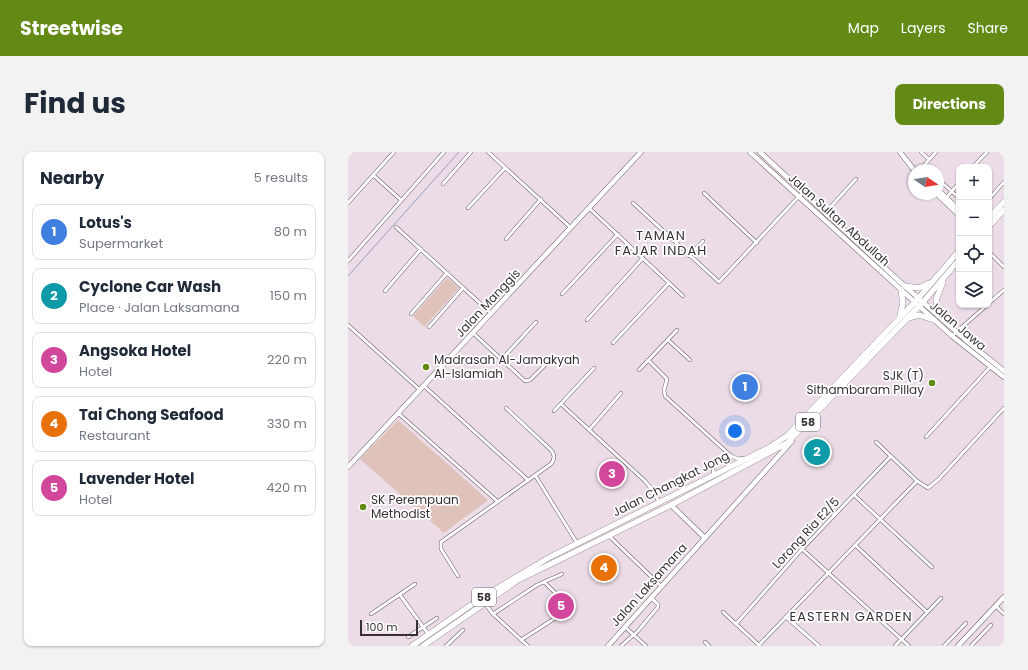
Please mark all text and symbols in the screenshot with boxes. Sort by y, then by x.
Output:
text: Streetwise [20,15,123,42]
text: Map [848,18,879,38]
text: Layers [901,18,945,38]
text: Share [967,18,1008,38]
text: Find us [24,84,126,123]
button: Directions [895,84,1004,125]
north arrow [908,164,944,200]
map controls [956,164,992,308]
button: + [956,164,992,200]
text: Nearby [40,166,104,190]
text: 5 results [254,168,308,187]
street label: Jalan Sultan Abdullah [785,169,894,270]
button: − [956,200,992,236]
text: Lotus's [79,212,132,233]
text: 1 [52,222,56,241]
text: 80 m [274,222,307,241]
district label: TAMAN FAJAR INDAH [615,226,707,260]
text: Supermarket [79,234,163,253]
button: locate [956,236,992,272]
street label: Jalan Manggis [451,265,524,341]
button: layers [956,272,992,308]
text: Cyclone Car Wash [79,276,221,297]
text: 2 [50,286,58,305]
text: 150 m [270,286,307,305]
street label: Jalan Jawa [926,297,990,354]
text: Place · Jalan Laksamana [79,298,240,317]
text: Angsoka Hotel [79,340,191,361]
text: 3 [50,350,58,369]
text: 220 m [267,350,307,369]
place label: Madrasah Al-Jamakyah Al-Islamiah [434,351,580,382]
text: Hotel [79,362,112,381]
marker: Madrasah Al-Jamakyah Al-Islamiah [421,362,431,372]
place label: SJK (T) Sithambaram Pillay [806,367,924,398]
pin: 1 [732,372,758,402]
marker: SJK (T) Sithambaram Pillay [927,378,937,388]
text: Tai Chong Seafood [79,404,224,425]
road number: 58 [796,413,820,431]
text: 4 [50,414,58,433]
text: 330 m [267,414,307,433]
your location [725,421,745,441]
text: Restaurant [79,426,150,445]
pin: 2 [804,437,830,467]
street label: Jalan Changkat Jong [609,447,732,520]
pin: 3 [599,459,625,489]
text: Lavender Hotel [79,468,194,489]
text: 5 [50,478,58,497]
text: 420 m [266,478,307,497]
text: Hotel [79,490,112,509]
place label: SK Perempuan Methodist [371,491,459,522]
street label: Lorong Ria E2/5 [768,493,843,572]
marker: SK Perempuan Methodist [358,502,368,512]
street label: Jalan Laksamana [607,539,691,630]
pin: 4 [591,553,617,583]
road number: 58 [472,588,496,606]
pin: 5 [548,591,574,621]
district label: EASTERN GARDEN [789,607,913,626]
scale bar [360,618,418,637]
text: 100 m [366,619,398,635]

